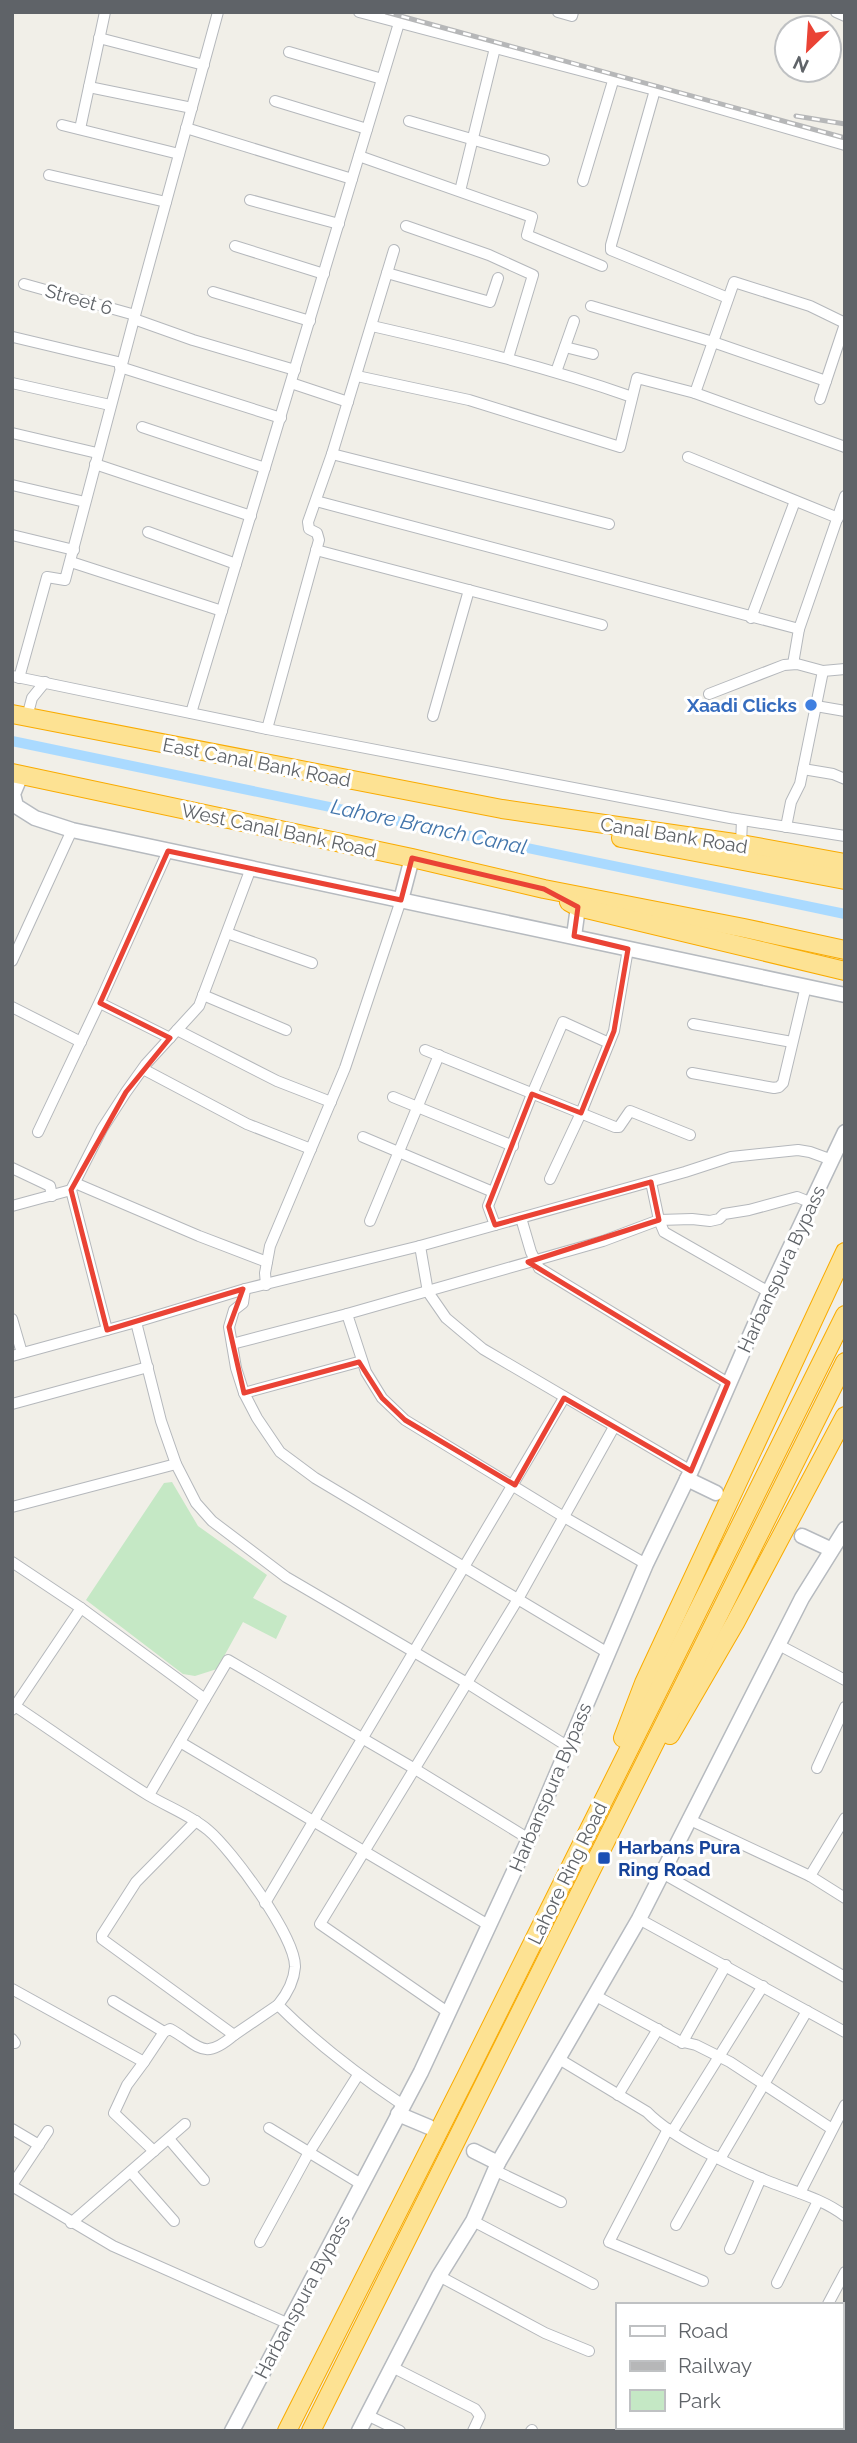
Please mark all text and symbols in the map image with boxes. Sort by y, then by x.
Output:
north arrow [773,14,843,84]
text: N [790,51,812,77]
street label: Street 6 [43,279,115,319]
place label: Xaadi Clicks [686,694,797,716]
marker: Xaadi Clicks [803,697,819,713]
street label: East Canal Bank Road [161,733,353,791]
water label: Lahore Branch Canal [329,794,529,860]
street label: West Canal Bank Road [179,799,379,861]
street label: Canal Bank Road [599,812,749,858]
street label: Harbanspura Bypass [733,1182,829,1356]
street label: Harbanspura Bypass [504,1699,596,1875]
street label: Lahore Ring Road [523,1798,611,1948]
place label: Harbans Pura Ring Road [618,1836,741,1880]
marker: Harbans Pura Ring Road [596,1850,612,1866]
street label: Harbanspura Bypass [250,2212,354,2382]
legend [616,2303,843,2429]
text: Road [678,2318,728,2343]
text: Railway [678,2353,752,2378]
text: Park [678,2388,721,2413]

